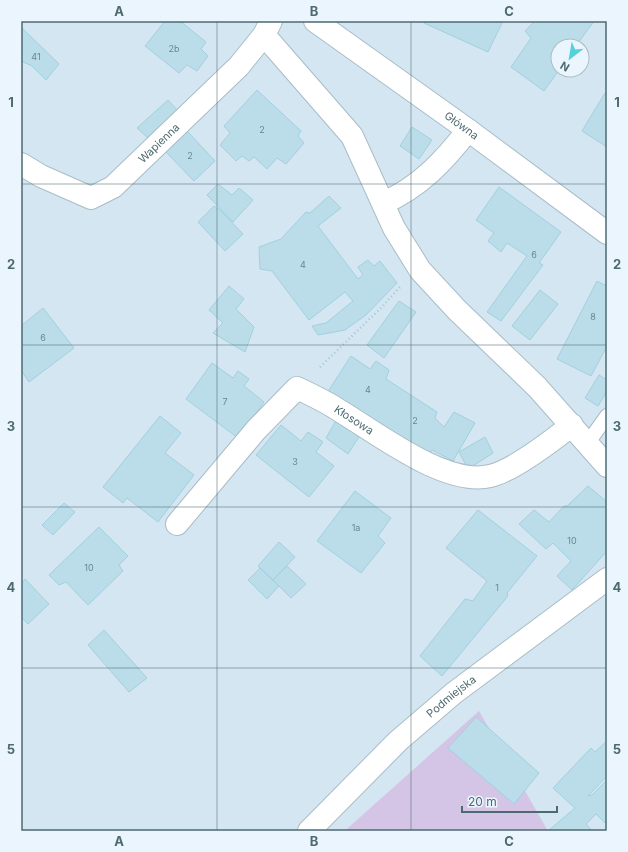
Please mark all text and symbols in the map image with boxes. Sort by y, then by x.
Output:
text: A [114,3,124,19]
text: B [310,3,319,19]
text: C [504,3,514,19]
north arrow [550,38,590,78]
house number: 2b [169,43,180,54]
house number: 41 [31,51,41,62]
text: N [558,58,572,75]
text: 1 [8,94,14,110]
text: 1 [614,94,620,110]
street label: Główna [442,108,482,143]
street label: Wapienna [135,120,182,166]
house number: 2 [259,124,265,135]
house number: 2 [187,150,193,161]
house number: 6 [531,249,537,260]
text: 2 [7,256,15,272]
text: 2 [613,256,621,272]
house number: 4 [300,259,306,270]
house number: 8 [590,311,596,322]
house number: 6 [40,332,46,343]
house number: 4 [365,384,371,395]
house number: 7 [222,396,228,407]
street label: Kłosowa [332,402,376,438]
house number: 2 [412,415,418,426]
text: 3 [7,418,15,434]
text: 3 [613,418,621,434]
house number: 3 [292,456,298,467]
house number: 1a [352,522,360,533]
house number: 10 [567,535,577,546]
house number: 10 [84,562,94,573]
text: 4 [7,579,16,595]
text: 4 [613,579,622,595]
house number: 1 [495,582,499,593]
street label: Podmiejska [423,672,479,721]
text: 5 [7,741,15,757]
text: 5 [613,741,621,757]
scale bar [462,788,557,814]
text: 20 m [468,794,497,809]
text: A [114,833,124,849]
text: B [310,833,319,849]
text: C [504,833,514,849]

